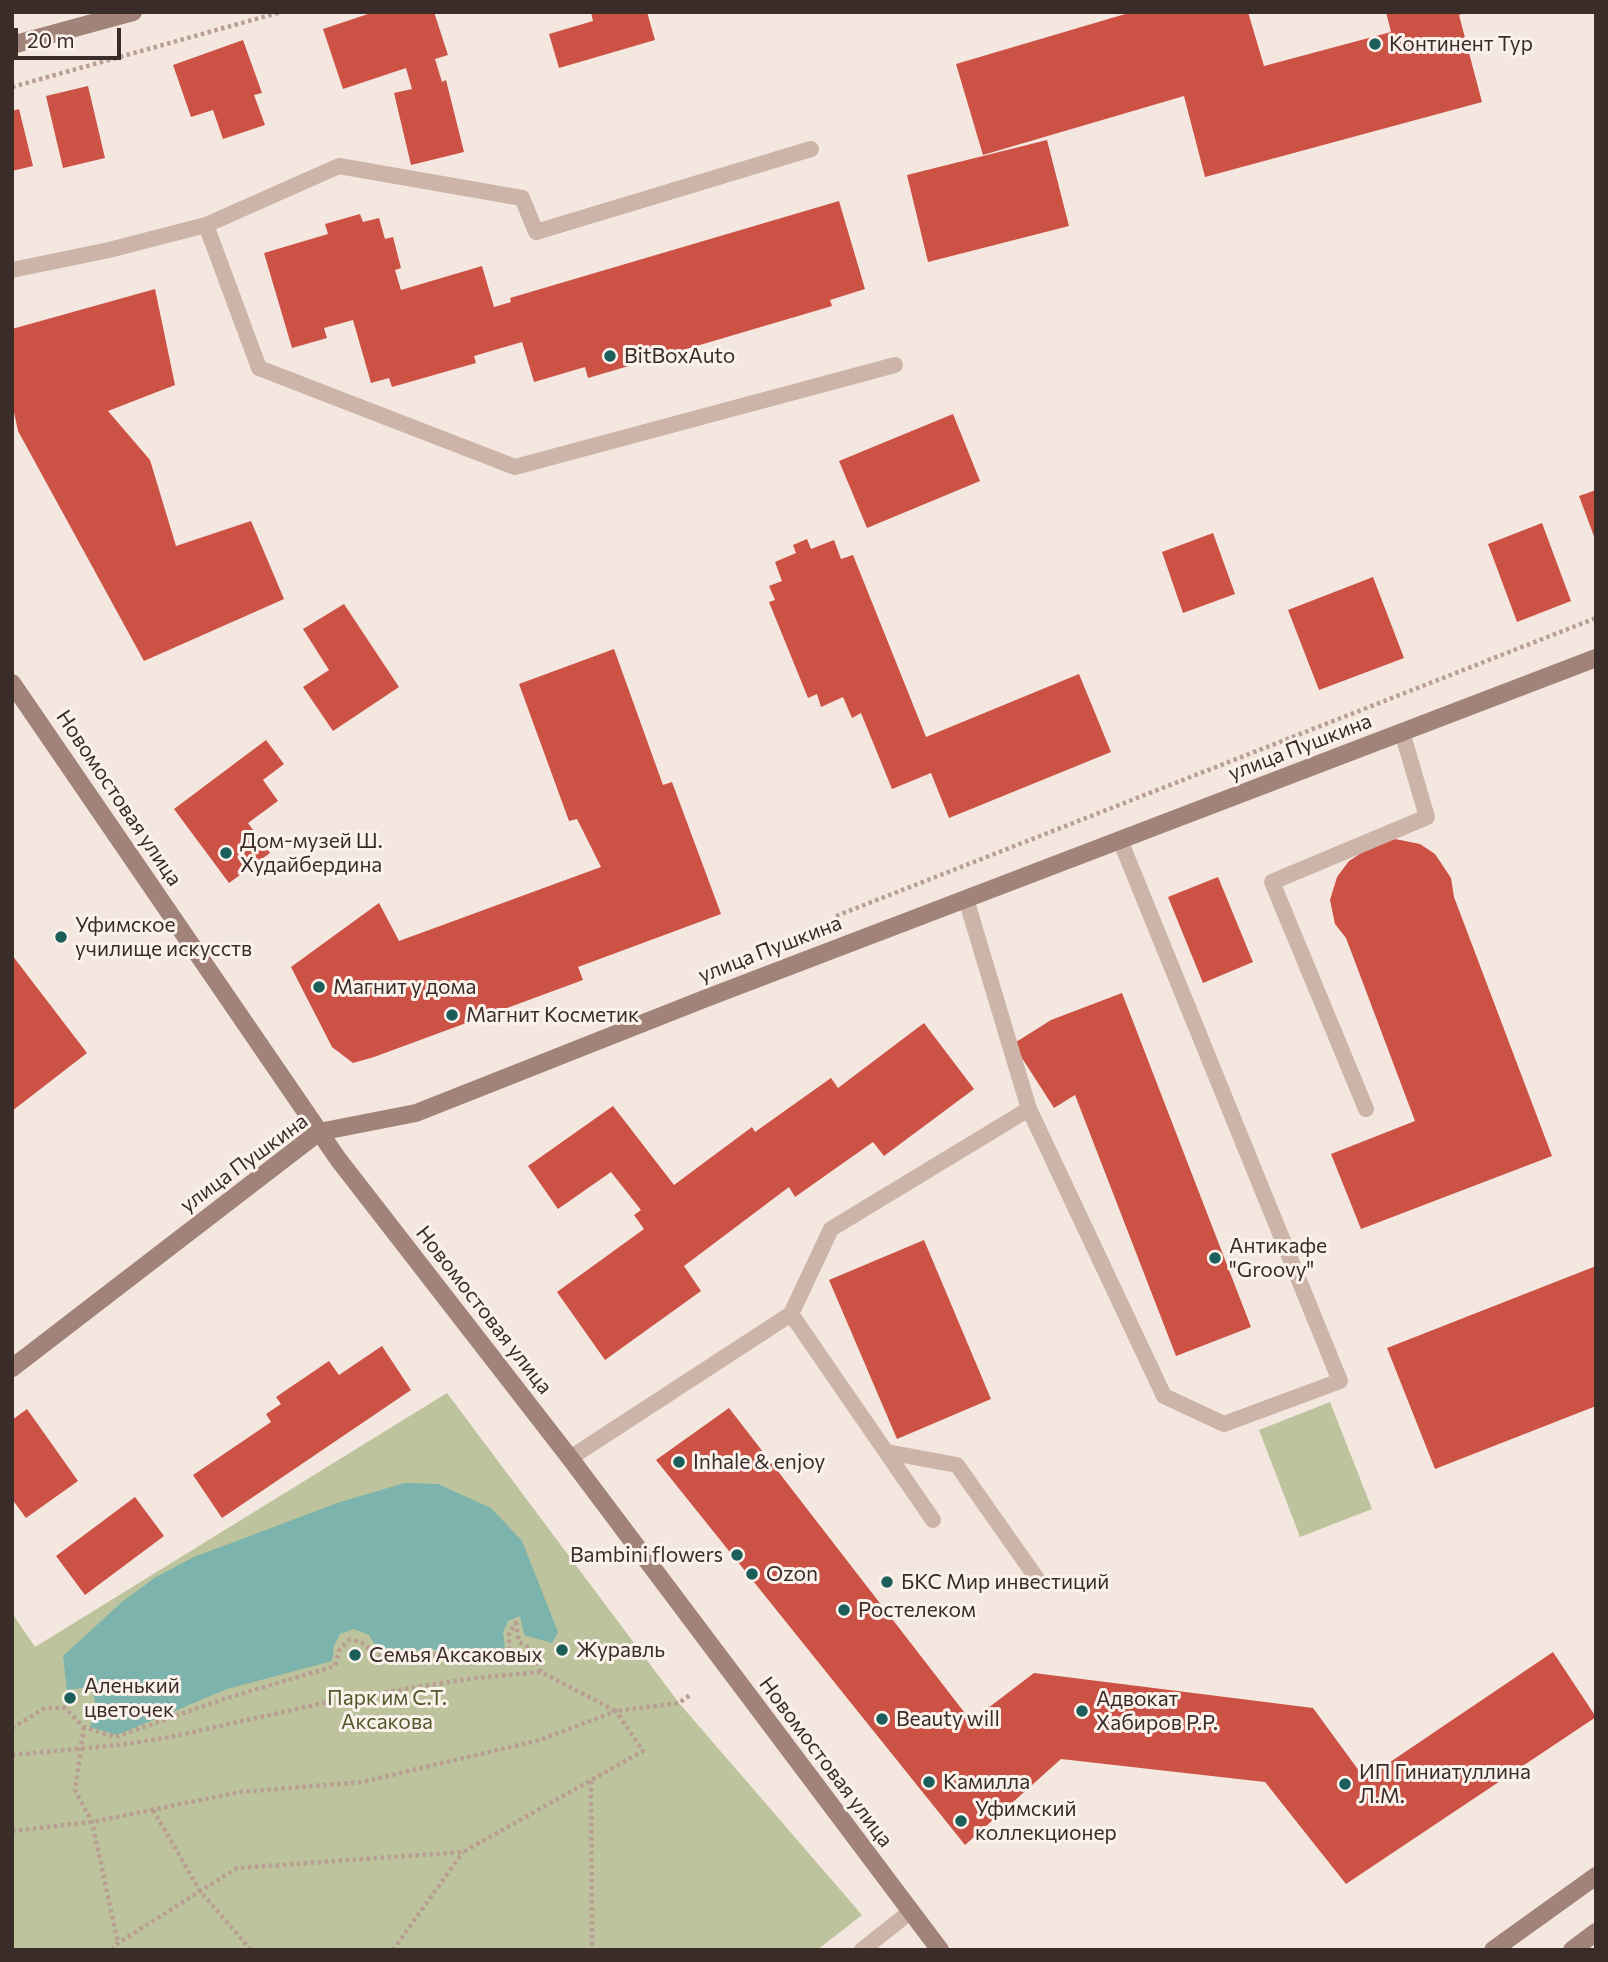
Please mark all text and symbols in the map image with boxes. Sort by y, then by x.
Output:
scale bar [18,14,124,58]
text: 20 m [27,27,75,52]
place label: Континент Тур [1389,31,1533,57]
marker: Континент Тур [1367,36,1383,52]
place label: BitBoxAuto [624,343,735,369]
marker: BitBoxAuto [602,348,618,364]
street label: Новомостовая улица [51,705,187,891]
street label: улица Пушкина [1225,708,1375,786]
place label: Дом-музей Ш. Худайбердина [240,828,383,878]
marker: Дом-музей Ш. Худайбердина [218,845,234,861]
street label: улица Пушкина [695,910,845,988]
place label: Уфимское училище искусств [75,912,252,962]
marker: Уфимское училище искусств [53,929,69,945]
place label: Магнит у дома [333,974,476,1000]
marker: Магнит у дома [311,979,327,995]
place label: Магнит Косметик [466,1002,639,1028]
marker: Магнит Косметик [444,1007,460,1023]
street label: улица Пушкина [175,1108,313,1218]
street label: Новомостовая улица [410,1221,558,1399]
place label: Антикафе "Groovy" [1229,1233,1327,1283]
marker: Антикафе "Groovy" [1207,1250,1223,1266]
place label: Inhale & enjoy [693,1449,825,1475]
marker: Inhale & enjoy [671,1454,687,1470]
place label: Bambini flowers [570,1542,723,1568]
marker: Bambini flowers [729,1547,745,1563]
place label: Ozon [766,1561,818,1587]
marker: Ozon [744,1566,760,1582]
place label: БКС Мир инвестиций [901,1569,1109,1595]
marker: БКС Мир инвестиций [879,1574,895,1590]
place label: Ростелеком [858,1597,976,1623]
marker: Ростелеком [836,1602,852,1618]
place label: Журавль [576,1637,665,1663]
place label: Семья Аксаковых [369,1642,543,1668]
marker: Журавль [554,1642,570,1658]
marker: Семья Аксаковых [347,1647,363,1663]
street label: Новомостовая улица [754,1672,898,1852]
place label: Аленький цветочек [84,1673,180,1723]
park label: Парк им С.Т. Аксакова [327,1685,447,1735]
place label: Адвокат Хабиров Р.Р. [1096,1686,1218,1736]
marker: Аленький цветочек [62,1690,78,1706]
marker: Адвокат Хабиров Р.Р. [1074,1703,1090,1719]
place label: Beauty will [896,1706,1000,1732]
marker: Beauty will [874,1711,890,1727]
place label: ИП Гиниатуллина Л.М. [1359,1759,1531,1809]
place label: Камилла [943,1769,1030,1795]
marker: Камилла [921,1774,937,1790]
marker: ИП Гиниатуллина Л.М. [1337,1776,1353,1792]
place label: Уфимский коллекционер [975,1796,1117,1846]
marker: Уфимский коллекционер [953,1813,969,1829]

